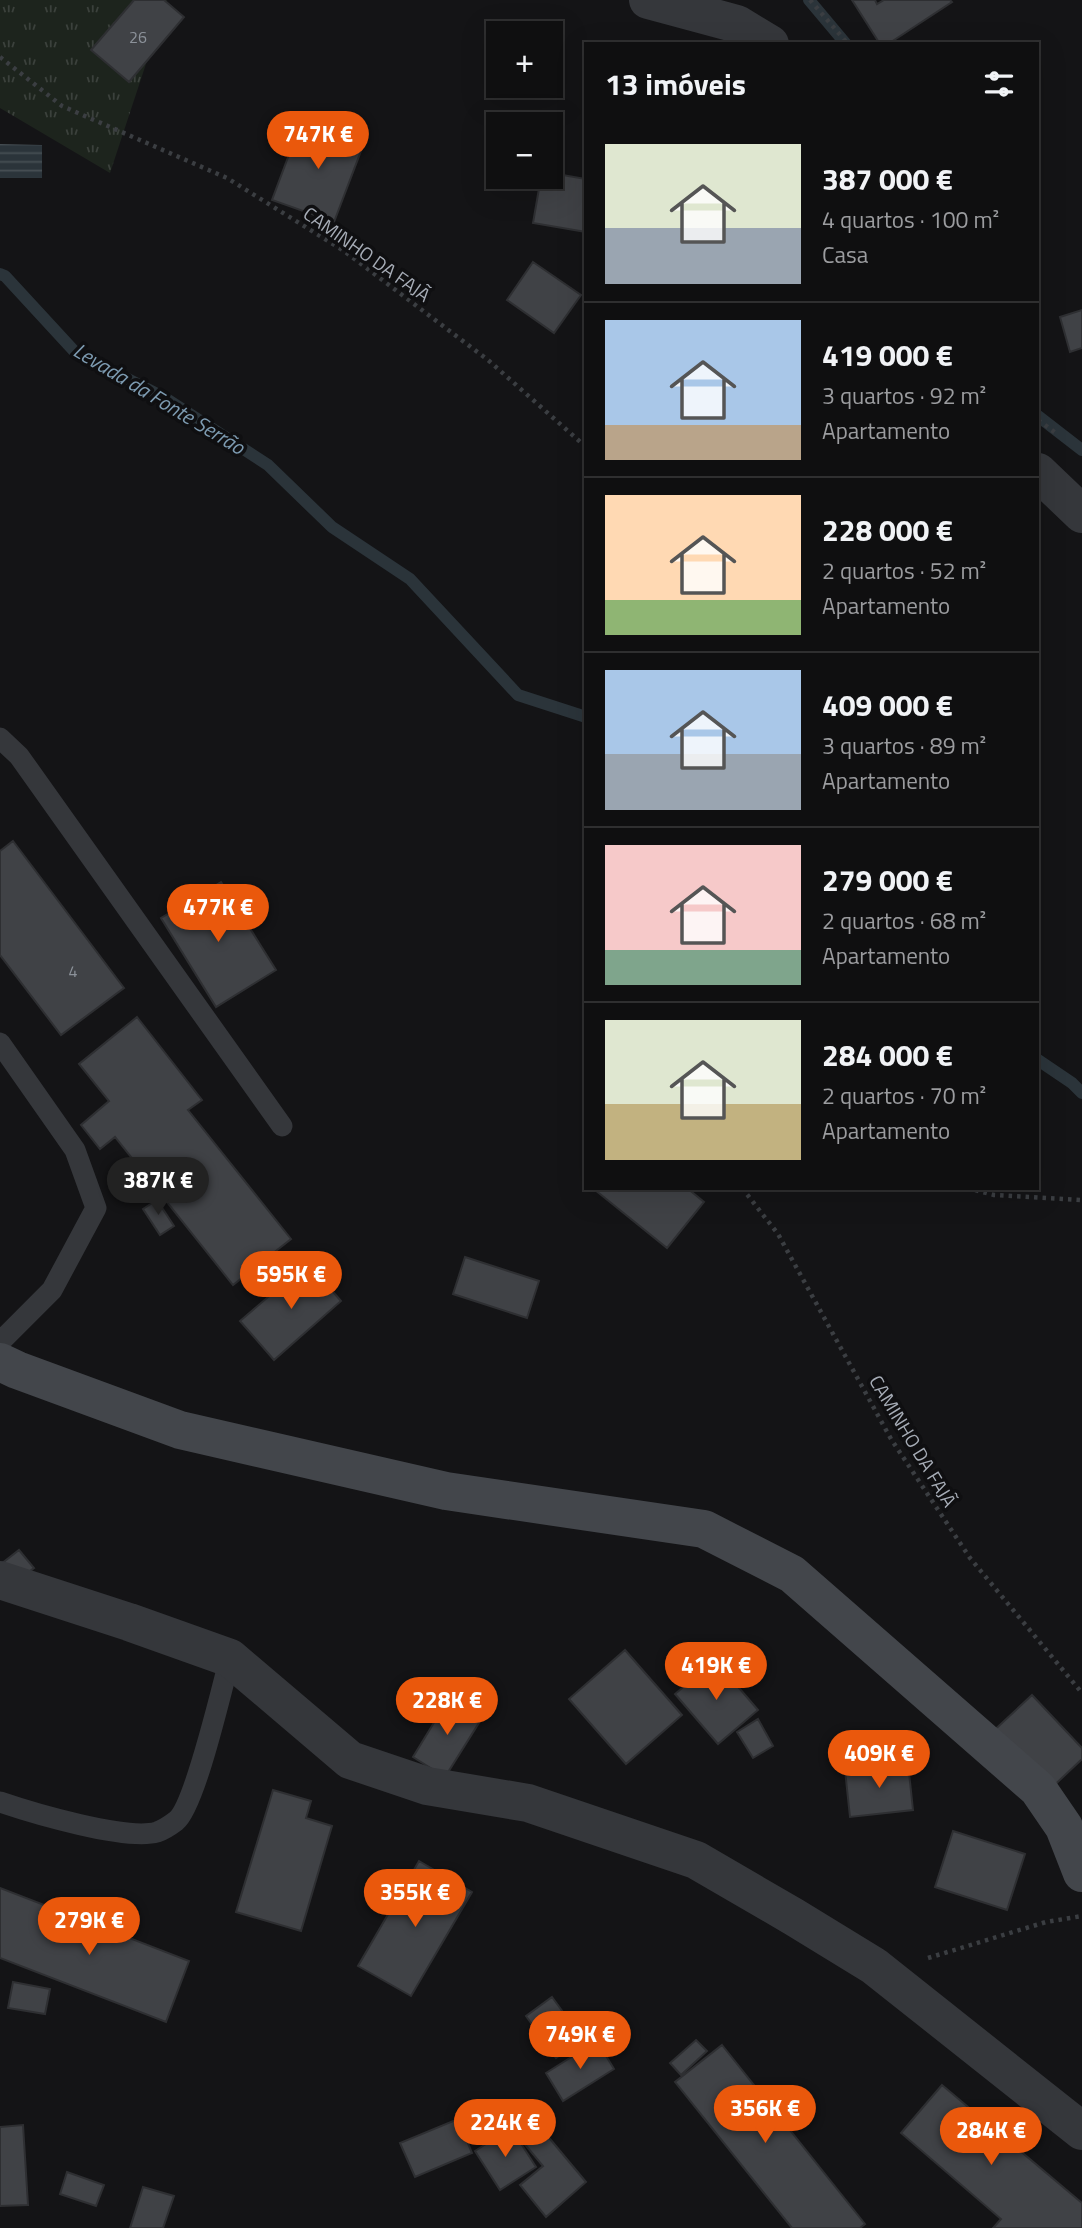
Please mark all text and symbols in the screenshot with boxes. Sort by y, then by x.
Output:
map controls [486,21,563,189]
button: + [486,21,563,98]
house number: 26 [129,25,147,49]
text: 13 imóveis [605,61,746,107]
icon: filters [980,65,1018,103]
pin: 747K € [261,111,375,171]
button: − [486,112,563,189]
text: 747K € [283,116,353,151]
text: 387 000 € [822,156,953,202]
icon: home [661,172,745,256]
street label: CAMINHO DA FAJÃ [298,199,437,308]
text: 4 quartos · 100 m² [822,202,999,237]
text: Casa [822,237,868,272]
text: 419 000 € [822,332,953,378]
water label: Levada da Fonte Serrão [68,334,252,462]
icon: home [661,348,745,432]
text: 3 quartos · 92 m² [822,378,986,413]
text: Apartamento [822,413,950,448]
text: 228 000 € [822,507,953,553]
icon: home [661,523,745,607]
text: 2 quartos · 52 m² [822,553,986,588]
text: Apartamento [822,588,950,623]
text: 409 000 € [822,682,953,728]
icon: home [661,698,745,782]
text: 3 quartos · 89 m² [822,728,986,763]
text: Apartamento [822,763,950,798]
text: 279 000 € [822,857,953,903]
icon: home [661,873,745,957]
pin: 477K € [161,884,275,944]
text: 477K € [183,889,253,924]
text: 2 quartos · 68 m² [822,903,986,938]
text: Apartamento [822,938,950,973]
house number: 4 [69,959,78,983]
text: 284 000 € [822,1032,953,1078]
icon: home [661,1048,745,1132]
text: 2 quartos · 70 m² [822,1078,986,1113]
text: Apartamento [822,1113,950,1148]
pin: 387K € [101,1158,215,1217]
text: 387K € [123,1162,193,1197]
pin: 595K € [234,1252,348,1311]
text: 595K € [256,1256,326,1291]
street label: CAMINHO DA FAJÃ [862,1369,964,1512]
pin: 419K € [659,1642,773,1702]
text: 419K € [681,1647,751,1682]
pin: 228K € [390,1678,504,1737]
text: 228K € [412,1682,482,1717]
pin: 409K € [822,1730,936,1790]
text: 409K € [844,1735,914,1770]
pin: 355K € [358,1870,472,1929]
text: 355K € [380,1874,450,1909]
pin: 279K € [32,1898,146,1957]
text: 279K € [54,1902,124,1937]
pin: 749K € [523,2011,637,2071]
text: 749K € [545,2016,615,2051]
pin: 356K € [708,2086,822,2145]
text: 356K € [730,2090,800,2125]
pin: 224K € [448,2100,562,2159]
text: 224K € [470,2104,540,2139]
pin: 284K € [934,2108,1048,2167]
text: 284K € [956,2112,1026,2147]

